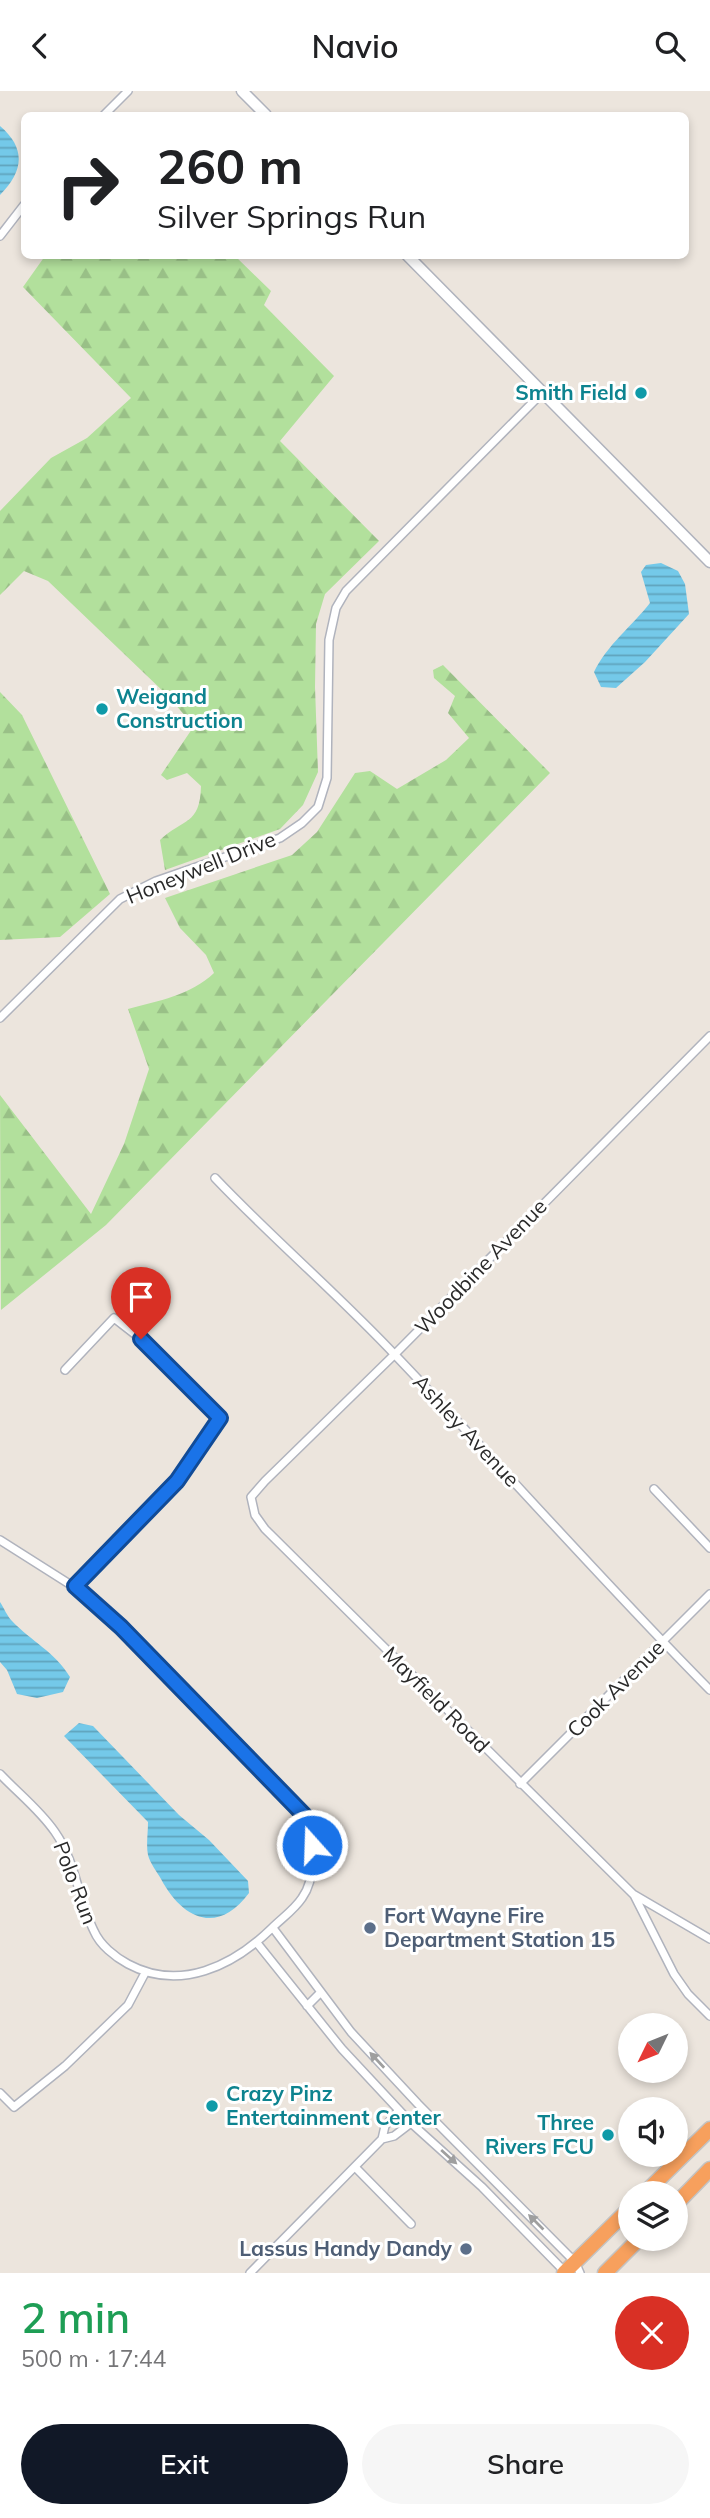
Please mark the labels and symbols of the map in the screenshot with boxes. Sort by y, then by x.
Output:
place label: Smith Field [515,379,627,405]
marker: Smith Field [633,385,649,401]
place label: Weigand Construction [116,683,243,733]
marker: Weigand Construction [94,701,110,717]
street label: Honeywell Drive [122,825,279,909]
street label: Woodbine Avenue [409,1193,552,1340]
pin [111,1267,171,1339]
street label: Ashley Avenue [408,1369,525,1492]
street label: Cook Avenue [561,1634,669,1742]
street label: Mayfield Road [378,1641,495,1758]
position arrow [275,1808,349,1882]
street label: Polo Run [48,1838,104,1928]
place label: Fort Wayne Fire Department Station 15 [384,1902,615,1952]
marker: Fort Wayne Fire Department Station 15 [362,1920,378,1936]
north arrow [618,2013,688,2083]
one-way arrow [369,2052,385,2069]
place label: Crazy Pinz Entertainment Center [226,2080,441,2130]
marker: Crazy Pinz Entertainment Center [204,2098,220,2114]
place label: Three Rivers FCU [485,2109,594,2159]
marker: Three Rivers FCU [600,2127,616,2143]
one-way arrow [441,2149,458,2165]
one-way arrow [527,2214,544,2231]
place label: Lassus Handy Dandy [239,2235,453,2261]
marker: Lassus Handy Dandy [458,2241,474,2257]

